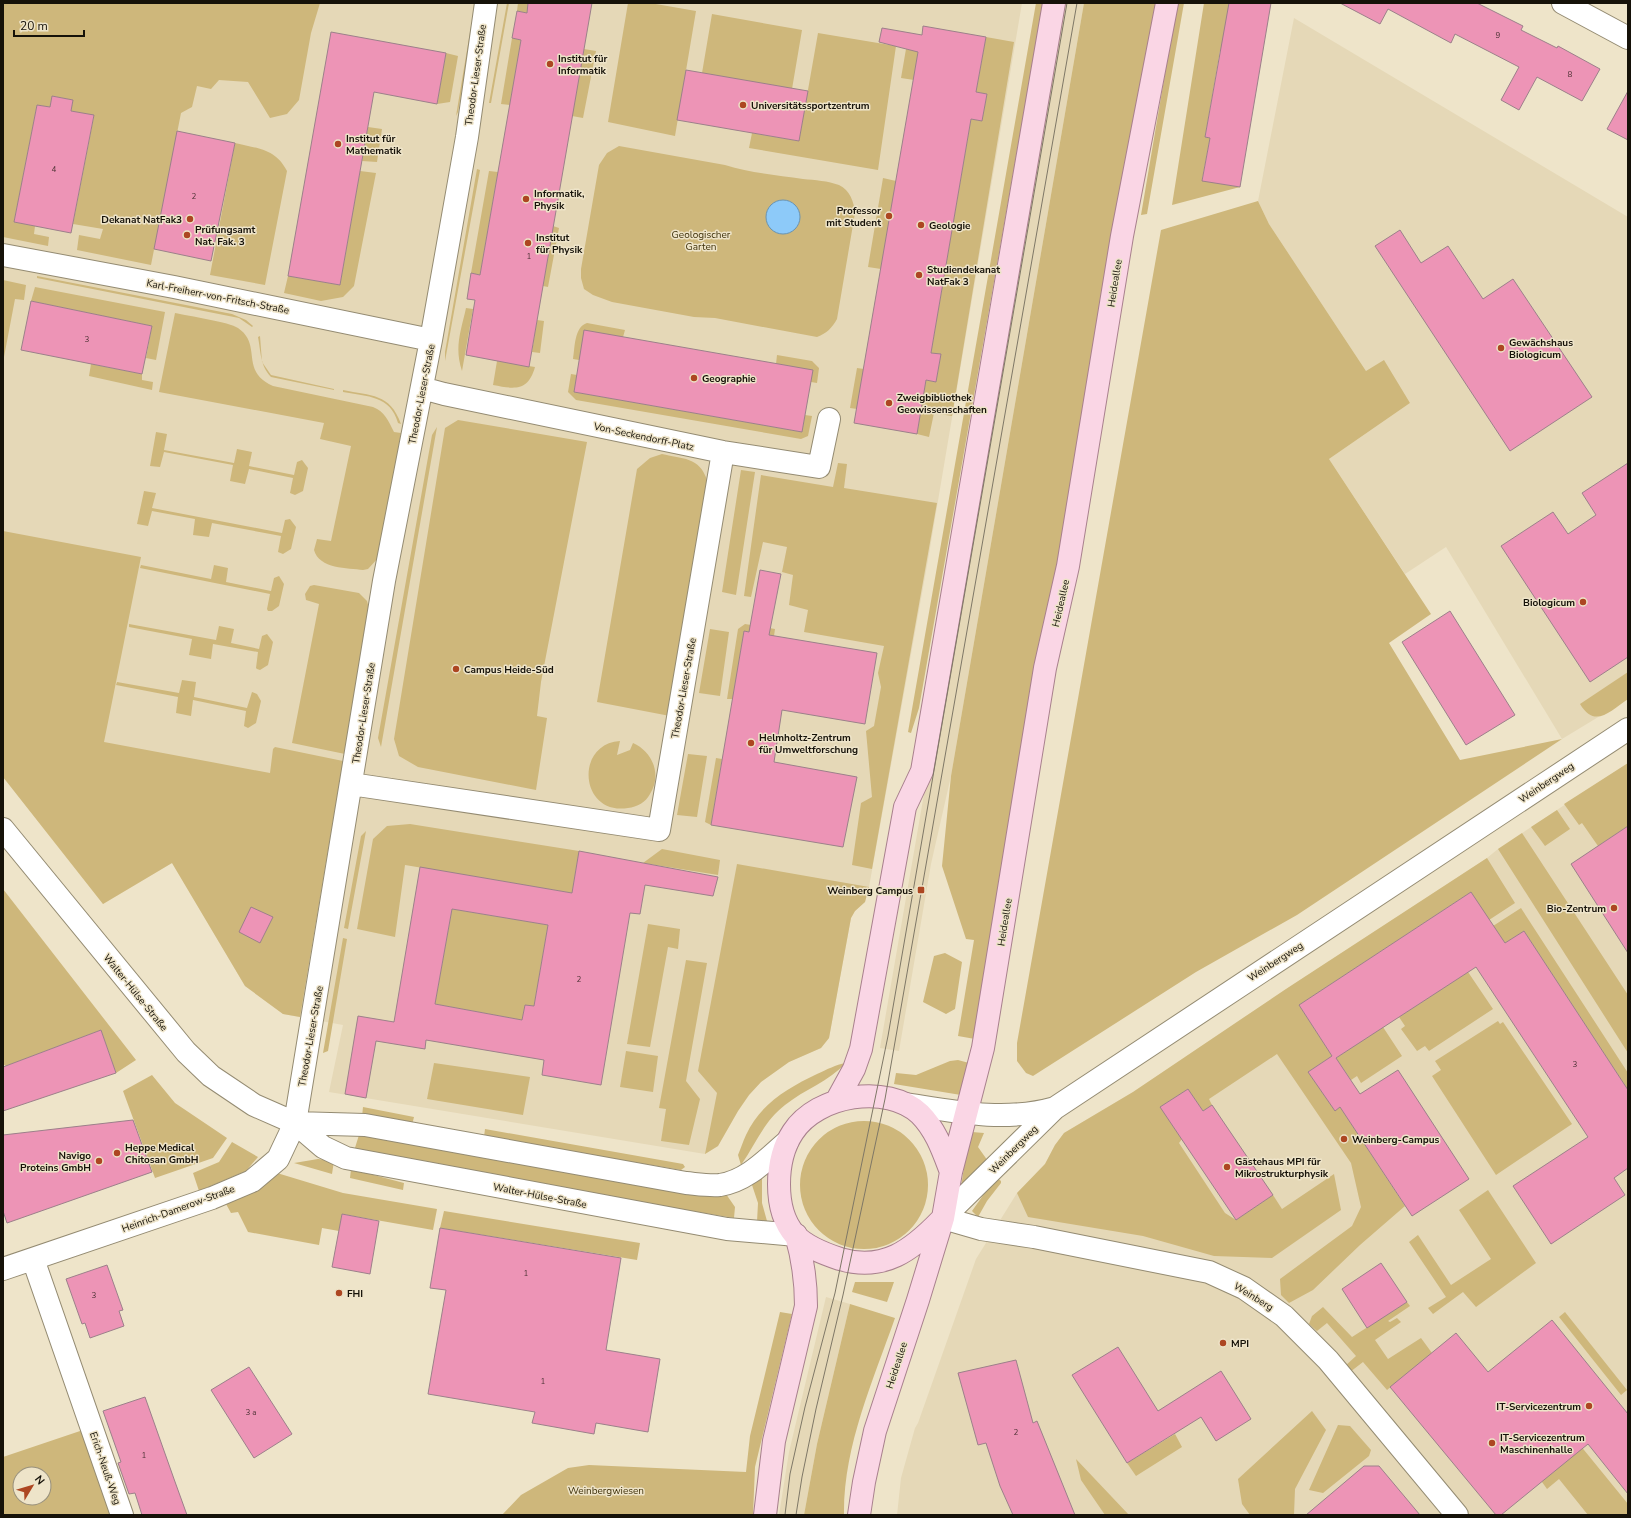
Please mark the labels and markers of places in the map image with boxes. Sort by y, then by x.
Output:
place label: Institut für Informatik [558,52,607,78]
marker: Institut für Informatik [545,59,555,69]
place label: Universitätssportzentrum [751,99,870,113]
marker: Universitätssportzentrum [738,100,748,110]
place label: Institut für Mathematik [346,132,402,158]
marker: Institut für Mathematik [333,139,343,149]
place label: Informatik, Physik [534,187,584,213]
marker: Informatik, Physik [521,194,531,204]
place label: Professor mit Student [826,204,881,230]
marker: Professor mit Student [884,211,894,221]
place label: Dekanat NatFak3 [101,213,182,227]
marker: Dekanat NatFak3 [185,214,195,224]
place label: Geologie [929,219,971,233]
marker: Geologie [916,220,926,230]
place label: Prüfungsamt Nat. Fak. 3 [195,223,256,249]
marker: Prüfungsamt Nat. Fak. 3 [182,230,192,240]
place label: Institut für Physik [536,231,583,257]
marker: Institut für Physik [523,238,533,248]
place label: Studiendekanat NatFak 3 [927,263,1000,289]
marker: Studiendekanat NatFak 3 [914,270,924,280]
place label: Gewächshaus Biologicum [1509,336,1573,362]
marker: Gewächshaus Biologicum [1496,343,1506,353]
place label: Geographie [702,372,756,386]
marker: Geographie [689,373,699,383]
place label: Zweigbibliothek Geowissenschaften [897,391,987,417]
marker: Zweigbibliothek Geowissenschaften [884,398,894,408]
place label: Biologicum [1523,596,1575,610]
marker: Biologicum [1578,597,1588,607]
place label: Campus Heide-Süd [464,663,554,677]
marker: Campus Heide-Süd [451,664,461,674]
place label: Helmholtz-Zentrum für Umweltforschung [759,731,858,757]
marker: Helmholtz-Zentrum für Umweltforschung [746,738,756,748]
place label: Weinberg Campus [827,884,913,898]
marker: Weinberg Campus [916,885,926,895]
place label: Bio-Zentrum [1547,902,1606,916]
marker: Bio-Zentrum [1609,903,1619,913]
place label: Weinberg-Campus [1352,1133,1440,1147]
marker: Weinberg-Campus [1339,1134,1349,1144]
place label: Heppe Medical Chitosan GmbH [125,1141,199,1167]
marker: Heppe Medical Chitosan GmbH [112,1148,122,1158]
place label: Navigo Proteins GmbH [20,1149,91,1175]
place label: Gästehaus MPI für Mikrostrukturphysik [1235,1155,1329,1181]
marker: Navigo Proteins GmbH [94,1156,104,1166]
marker: Gästehaus MPI für Mikrostrukturphysik [1222,1162,1232,1172]
place label: FHI [347,1287,363,1301]
marker: FHI [334,1288,344,1298]
place label: MPI [1231,1337,1249,1351]
marker: MPI [1218,1338,1228,1348]
place label: IT-Servicezentrum [1496,1400,1581,1414]
marker: IT-Servicezentrum [1584,1401,1594,1411]
place label: IT-Servicezentrum Maschinenhalle [1500,1431,1585,1457]
marker: IT-Servicezentrum Maschinenhalle [1487,1438,1497,1448]

